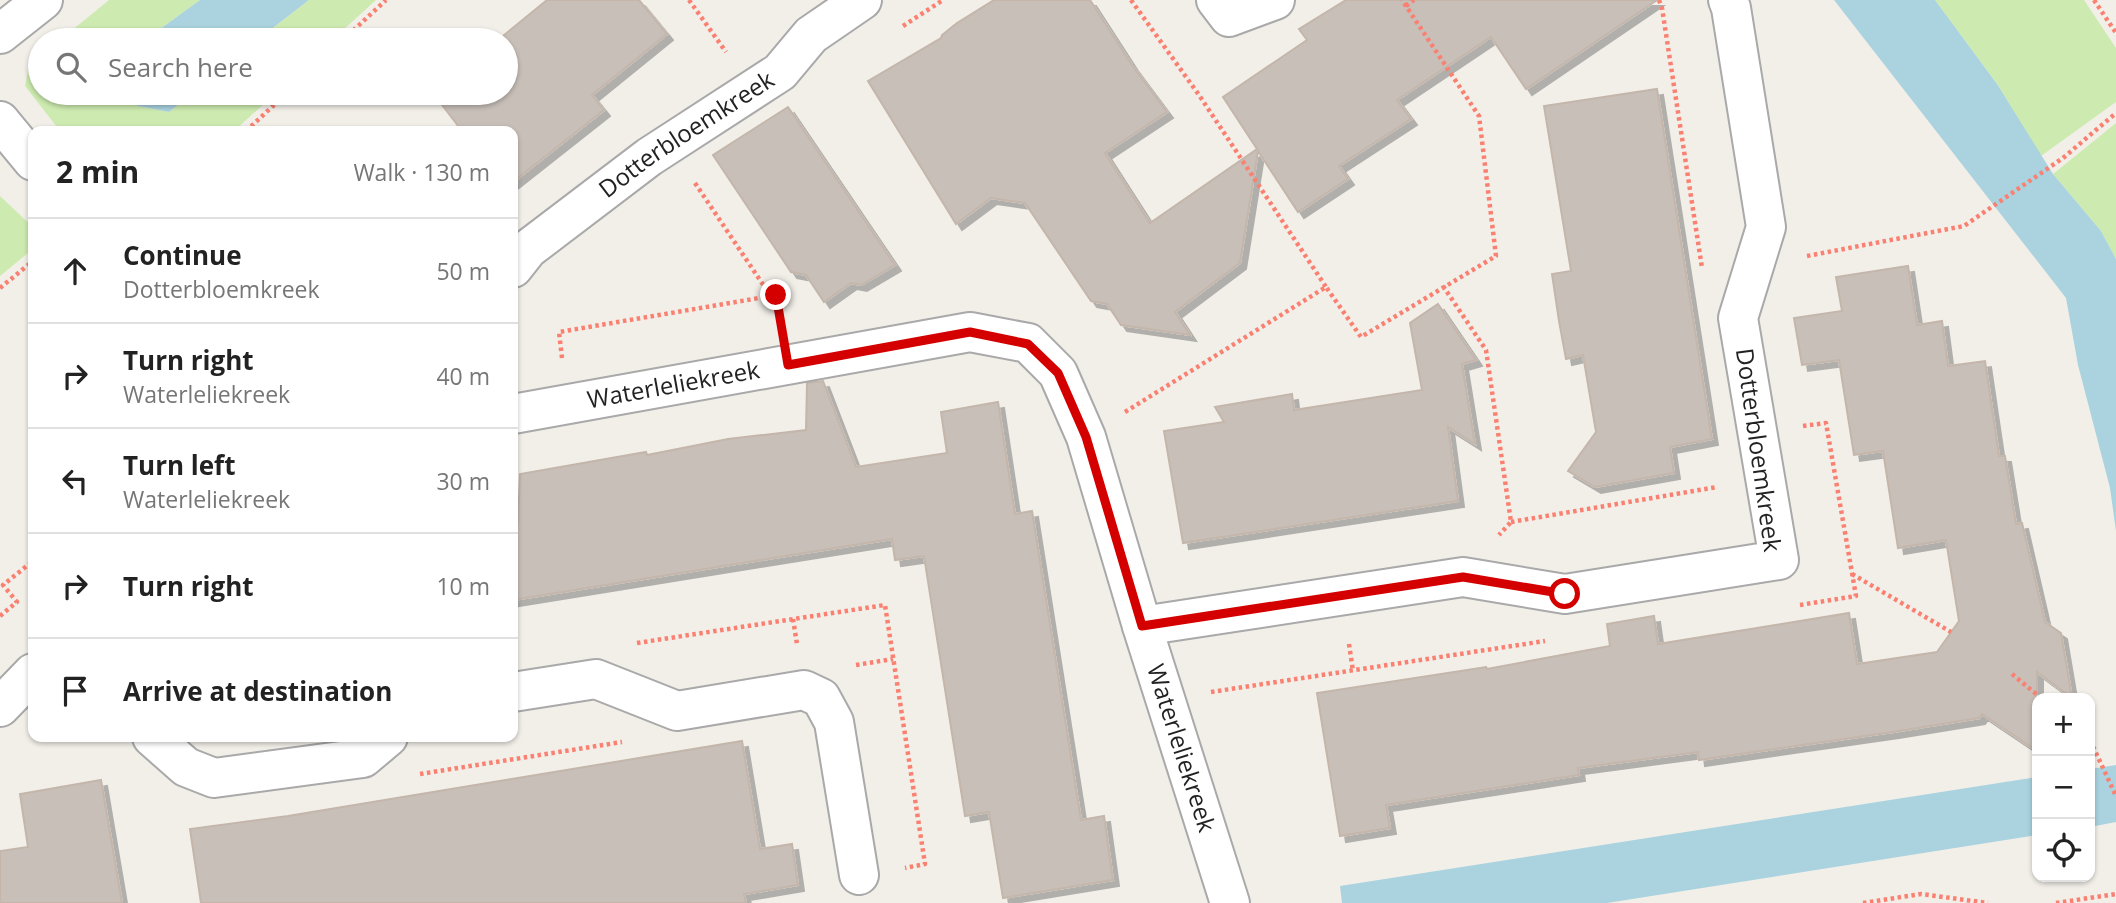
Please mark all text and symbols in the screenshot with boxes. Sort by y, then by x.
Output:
search box [28,28,518,105]
icon: search [52,48,90,86]
text: Search here [108,49,253,85]
street label: Dotterbloemkreek [591,62,780,205]
text: 2 min [56,151,139,192]
text: Walk · 130 m [353,156,490,188]
text: Continue [123,237,242,273]
icon: ahead [56,252,94,290]
text: 50 m [436,255,490,287]
text: Dotterbloemkreek [123,273,320,305]
route end [760,279,791,310]
text: Turn right [123,342,254,378]
street label: Dotterbloemkreek [1729,346,1790,554]
street label: Waterleliekreek [584,352,762,415]
icon: right [56,357,94,395]
text: 40 m [436,360,490,392]
text: Waterleliekreek [123,378,290,410]
text: Turn left [123,447,235,483]
icon: left [56,462,94,500]
text: 30 m [436,465,490,497]
text: Waterleliekreek [123,483,290,515]
icon: right [56,567,94,605]
text: Turn right [123,568,254,604]
text: 10 m [436,570,490,602]
route start [1549,578,1580,609]
street label: Waterleliekreek [1140,660,1225,836]
icon: arrive [56,672,94,710]
text: Arrive at destination [123,673,392,709]
map controls [2032,693,2095,882]
button: + [2032,693,2095,756]
button: − [2032,756,2095,819]
button: locate [2032,819,2095,882]

